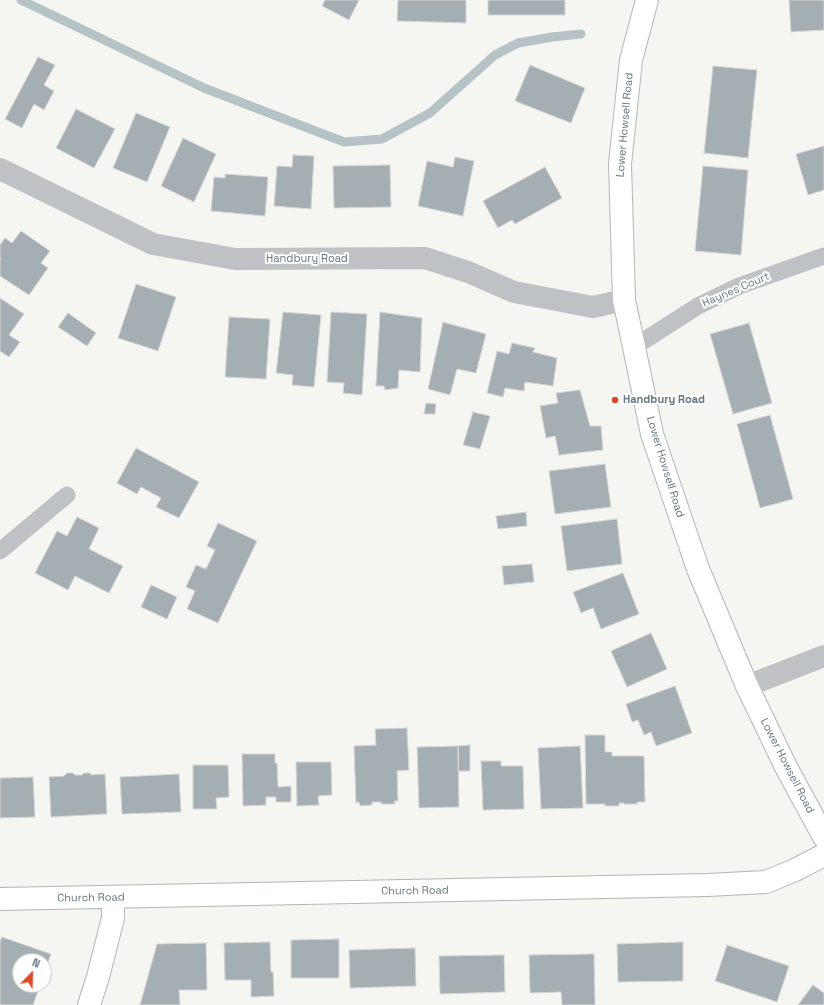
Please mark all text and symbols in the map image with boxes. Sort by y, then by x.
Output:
street label: Lower Howsell Road [614,72,636,178]
street label: Handbury Road [266,252,348,266]
street label: Haynes Court [700,270,772,310]
place label: Handbury Road [623,393,705,407]
marker: Handbury Road [610,395,620,405]
street label: Lower Howsell Road [643,415,687,519]
street label: Lower Howsell Road [757,716,817,816]
street label: Church Road [381,884,449,898]
street label: Church Road [57,891,125,905]
north arrow [12,953,52,993]
text: N [30,955,42,971]

